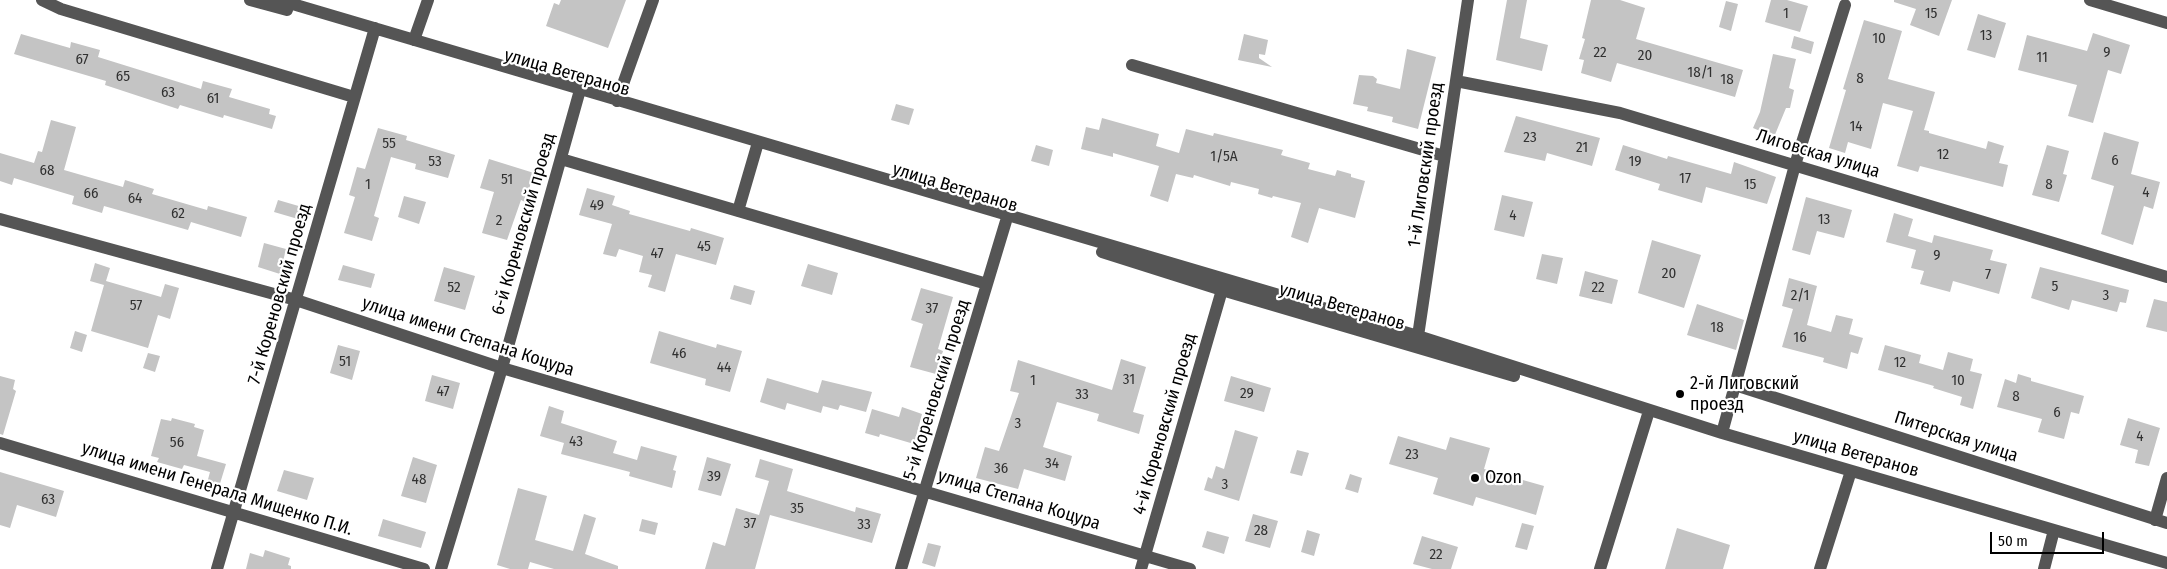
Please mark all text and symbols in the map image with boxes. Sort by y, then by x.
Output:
house number: 1 [1783,5,1789,23]
house number: 15 [1925,5,1937,23]
house number: 13 [1980,27,1992,45]
house number: 10 [1872,30,1886,48]
house number: 22 [1593,44,1607,62]
house number: 9 [2103,44,2111,62]
street label: улица Ветеранов [502,45,632,101]
house number: 20 [1638,47,1652,65]
house number: 11 [2036,49,2048,67]
house number: 67 [75,51,89,69]
house number: 18/1 [1687,64,1713,82]
house number: 65 [116,68,130,86]
house number: 8 [1856,70,1864,88]
house number: 18 [1720,71,1734,89]
street label: 1-й Лиговский проезд [1404,81,1448,249]
house number: 63 [161,84,175,102]
house number: 61 [207,90,219,108]
house number: 14 [1849,118,1863,136]
street label: Лиговская улица [1754,125,1882,183]
house number: 23 [1523,129,1537,147]
street label: 6-й Кореновский проезд [488,130,560,318]
house number: 55 [382,135,396,153]
house number: 21 [1576,139,1588,157]
house number: 12 [1937,146,1949,164]
house number: 1/5А [1210,148,1238,166]
house number: 6 [2111,152,2119,170]
house number: 53 [428,153,442,171]
house number: 19 [1628,153,1642,171]
street label: улица Ветеранов [890,159,1020,217]
house number: 68 [40,162,54,180]
house number: 17 [1679,170,1691,188]
house number: 51 [501,171,513,189]
house number: 1 [365,176,371,194]
house number: 15 [1744,176,1756,194]
house number: 8 [2045,176,2053,194]
house number: 4 [2142,184,2150,202]
house number: 66 [84,185,98,203]
house number: 64 [128,190,142,208]
house number: 49 [590,197,604,215]
street label: 7-й Кореновский проезд [244,201,316,387]
house number: 62 [171,205,185,223]
house number: 4 [1509,207,1517,225]
house number: 13 [1818,211,1830,229]
house number: 2 [496,212,502,230]
house number: 45 [697,238,711,256]
house number: 47 [650,245,664,263]
house number: 9 [1933,247,1941,265]
house number: 20 [1662,265,1676,283]
house number: 7 [1985,266,1991,284]
house number: 5 [2052,278,2058,296]
house number: 52 [447,279,461,297]
street label: улица Ветеранов [1277,279,1407,335]
house number: 22 [1591,279,1605,297]
house number: 2/1 [1791,287,1809,305]
house number: 3 [2103,287,2109,305]
street label: улица имени Степана Коцура [359,292,577,382]
house number: 57 [130,297,142,315]
street label: 5-й Кореновский проезд [899,297,975,483]
house number: 37 [926,300,938,318]
house number: 18 [1710,319,1724,337]
house number: 16 [1793,329,1807,347]
street label: 4-й Кореновский проезд [1129,331,1201,517]
house number: 46 [672,345,686,363]
house number: 51 [339,353,351,371]
house number: 12 [1894,354,1906,372]
house number: 44 [717,359,731,377]
house number: 31 [1123,371,1135,389]
house number: 1 [1030,372,1036,390]
house number: 10 [1951,372,1965,390]
place label: 2-й Лиговский проезд [1690,373,1799,416]
house number: 47 [436,383,450,401]
house number: 29 [1240,385,1254,403]
house number: 33 [1075,386,1089,404]
marker: 2-й Лиговский проезд [1674,388,1686,400]
house number: 8 [2012,388,2020,406]
house number: 6 [2053,404,2061,422]
street label: Питерская улица [1891,407,2021,467]
house number: 3 [1015,415,1021,433]
street label: улица Ветеранов [1791,426,1921,482]
house number: 4 [2136,428,2144,446]
house number: 43 [569,433,583,451]
house number: 56 [170,434,184,452]
street label: улица имени Генерала Мищенко П.И. [79,437,355,541]
house number: 23 [1405,446,1419,464]
house number: 34 [1045,455,1059,473]
house number: 36 [994,460,1008,478]
street label: улица Степана Коцура [935,465,1103,535]
place label: Ozon [1485,467,1522,489]
house number: 39 [707,468,721,486]
house number: 48 [412,471,426,489]
marker: Ozon [1469,472,1481,484]
house number: 3 [1222,476,1228,494]
house number: 63 [41,491,55,509]
house number: 35 [790,500,804,518]
house number: 37 [744,515,756,533]
house number: 33 [857,516,871,534]
house number: 28 [1254,522,1268,540]
scale bar [1992,522,2106,554]
text: 50 m [1998,532,2028,550]
house number: 22 [1429,546,1443,564]

